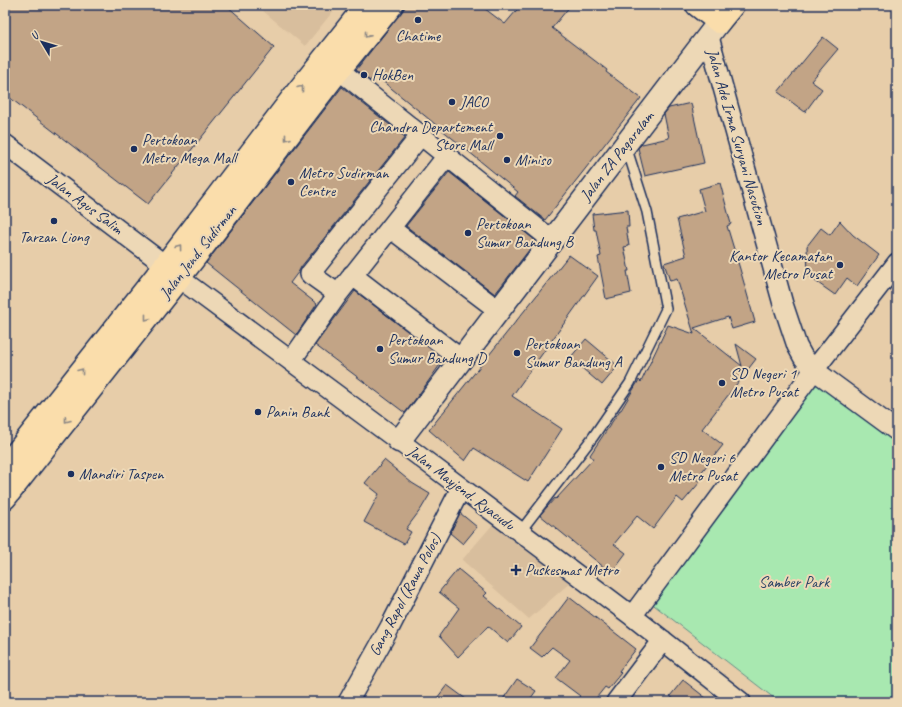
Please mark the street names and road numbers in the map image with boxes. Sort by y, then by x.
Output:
street label: Jalan Ade Irma Suryani Nasution [702,46,772,228]
street label: Jalan ZA Pagaralam [575,105,660,206]
street label: Jalan Agus Salim [42,168,128,240]
street label: Jalan Jend. Sudirman [155,200,241,304]
street label: Jalan Mayjend. Ryacudu [403,441,519,536]
street label: Gang Rapol (Rawa Polos) [364,530,446,659]

